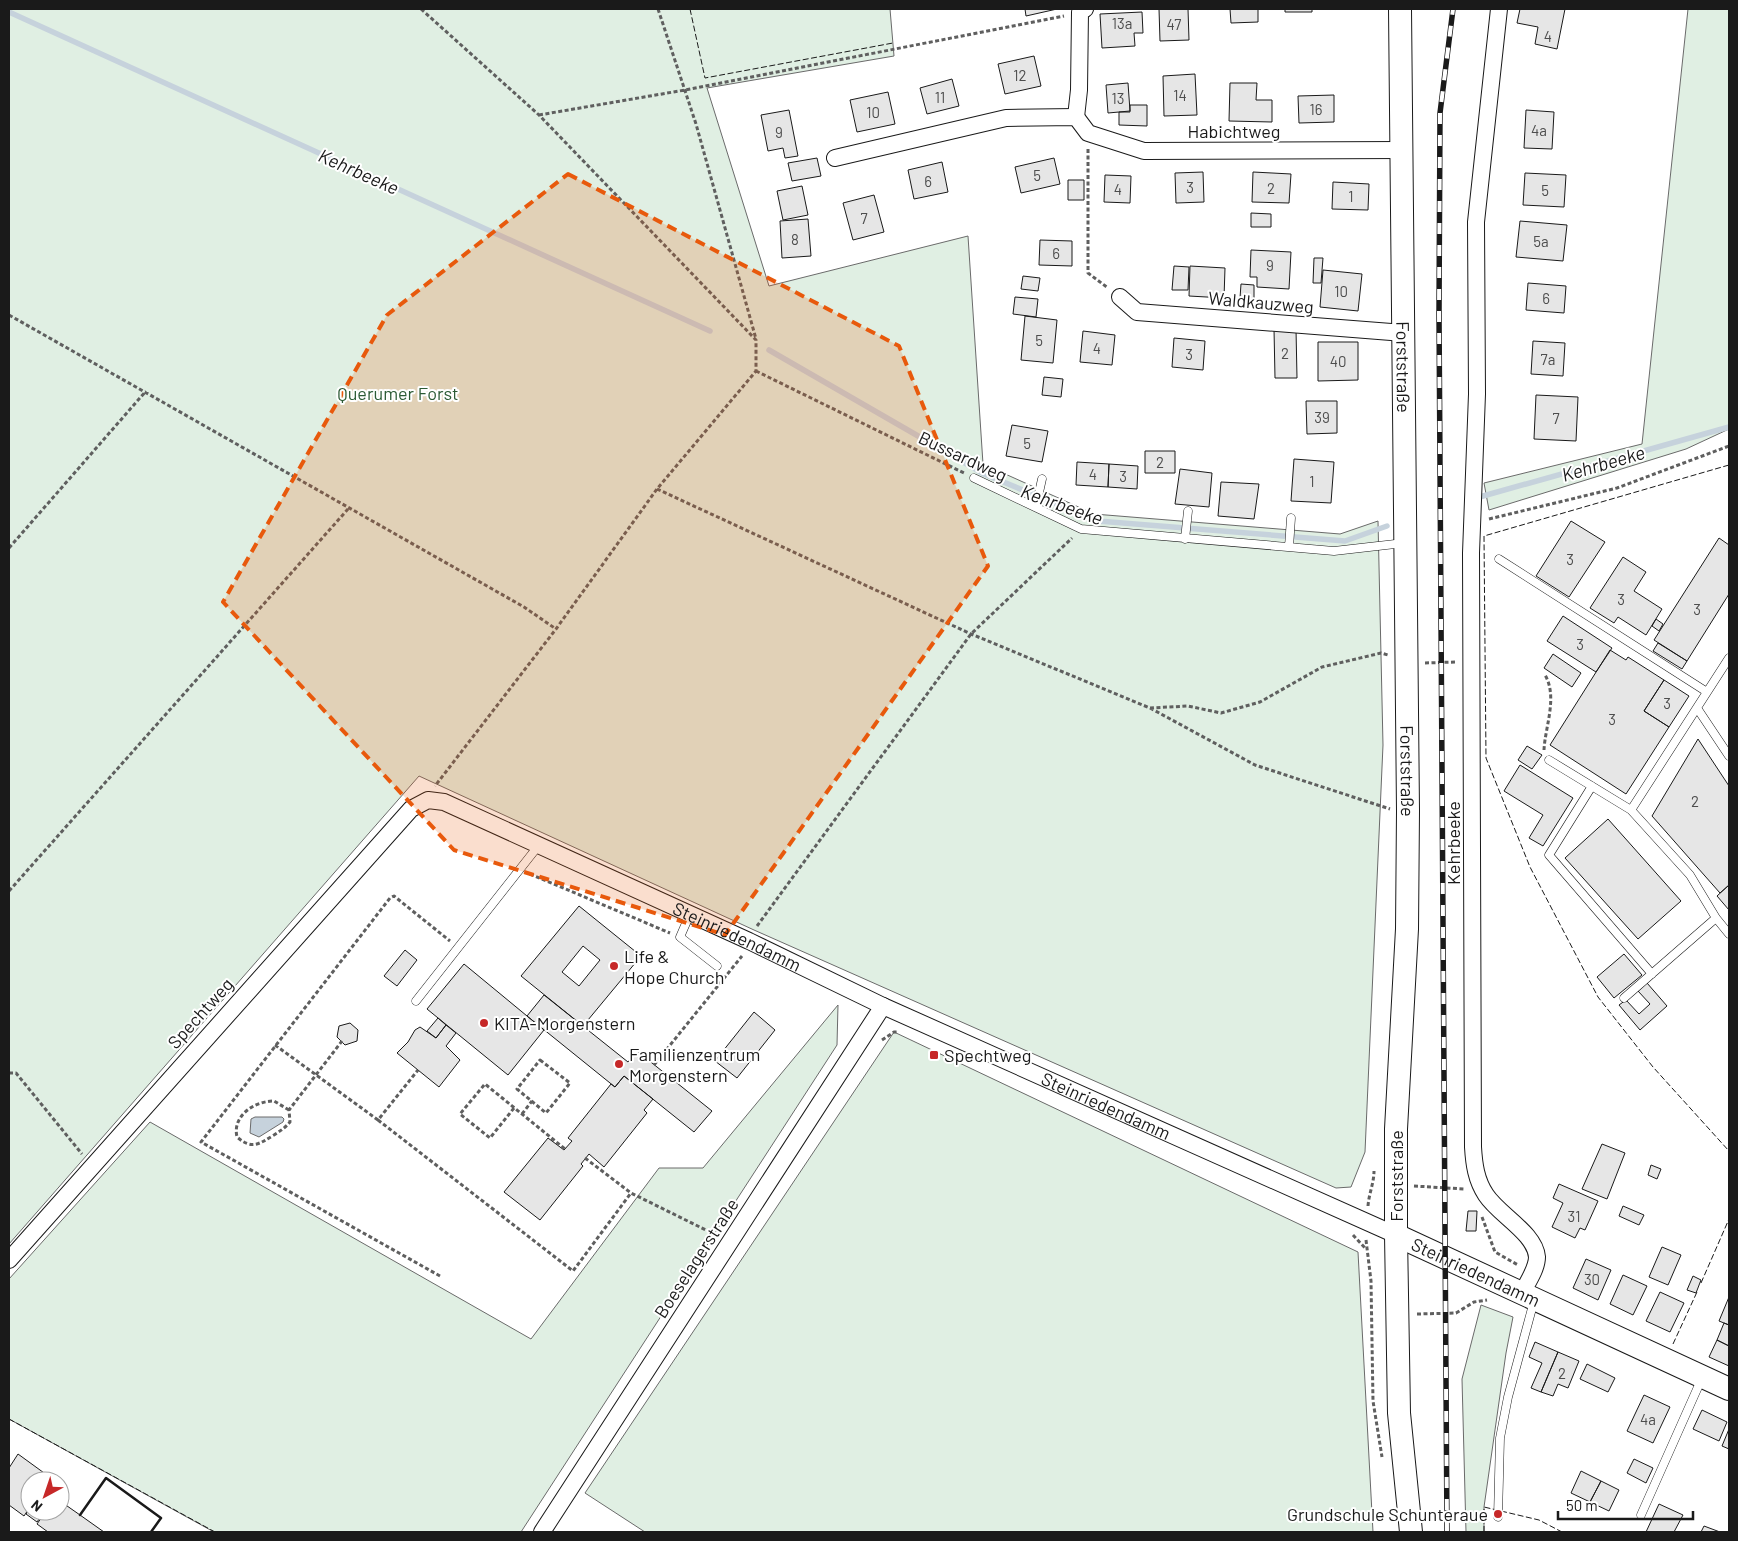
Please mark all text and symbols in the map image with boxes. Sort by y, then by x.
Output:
house number: 13a [1112,14,1132,32]
house number: 47 [1167,15,1181,33]
house number: 4 [1544,27,1552,45]
house number: 12 [1013,66,1027,84]
house number: 14 [1173,86,1187,104]
house number: 11 [935,88,945,106]
house number: 13 [1112,89,1124,107]
house number: 16 [1310,100,1322,118]
house number: 10 [866,103,880,121]
street label: Habichtweg [1188,120,1280,142]
house number: 4a [1531,121,1547,139]
house number: 9 [775,123,783,141]
water label: Kehrbeeke [315,143,403,199]
house number: 5 [1033,166,1041,184]
house number: 6 [924,172,932,190]
house number: 3 [1186,178,1194,196]
house number: 2 [1267,179,1275,197]
house number: 4 [1114,180,1122,198]
house number: 5 [1541,181,1549,199]
house number: 1 [1348,187,1354,205]
house number: 7 [860,209,868,227]
house number: 8 [791,230,799,248]
house number: 5a [1533,232,1549,250]
house number: 6 [1052,244,1060,262]
house number: 9 [1266,256,1274,274]
house number: 10 [1334,282,1348,300]
street label: Waldkauzweg [1207,286,1315,318]
house number: 6 [1542,289,1550,307]
street label: Forststraße [1392,321,1415,413]
house number: 5 [1035,331,1043,349]
house number: 4 [1093,339,1101,357]
house number: 2 [1281,344,1289,362]
house number: 3 [1185,345,1193,363]
house number: 7a [1541,350,1555,368]
house number: 40 [1330,352,1346,370]
park label: Querumer Forst [337,382,459,404]
house number: 39 [1314,408,1330,426]
house number: 7 [1552,409,1560,427]
street label: Bussardweg [915,426,1011,486]
house number: 5 [1023,434,1031,452]
water label: Kehrbeeke [1559,440,1648,486]
house number: 2 [1156,453,1164,471]
house number: 4 [1089,465,1097,483]
house number: 3 [1119,467,1127,485]
house number: 1 [1309,472,1315,490]
water label: Kehrbeeke [1018,479,1106,530]
house number: 3 [1566,550,1574,568]
house number: 3 [1617,590,1625,608]
house number: 3 [1693,600,1701,618]
house number: 3 [1576,635,1584,653]
house number: 3 [1663,694,1671,712]
house number: 3 [1608,710,1616,728]
street label: Forststraße [1396,725,1419,817]
house number: 2 [1691,792,1699,810]
street label: Kehrbeeke [1442,801,1464,885]
street label: Steinriedendamm [670,897,805,976]
place label: Life & Hope Church [624,945,724,988]
marker: Life & Hope Church [608,960,620,972]
street label: Spechtweg [163,973,237,1053]
place label: KITA-Morgenstern [494,1012,635,1034]
marker: KITA-Morgenstern [478,1017,490,1029]
place label: Familienzentrum Morgenstern [629,1043,760,1086]
place label: Spechtweg [944,1044,1031,1066]
marker: Spechtweg [928,1049,940,1061]
marker: Familienzentrum Morgenstern [613,1058,625,1070]
street label: Steinriedendamm [1038,1067,1174,1144]
street label: Forststraße [1385,1130,1407,1222]
street label: Boeselagerstraße [649,1194,743,1322]
house number: 31 [1568,1207,1580,1225]
street label: Steinriedendamm [1408,1233,1544,1311]
house number: 30 [1584,1270,1600,1288]
house number: 2 [1558,1364,1566,1382]
house number: 4a [1640,1410,1656,1428]
north arrow [20,1471,70,1521]
scale bar [1558,1488,1693,1520]
text: 50 m [1566,1496,1598,1514]
text: N [27,1497,45,1516]
place label: Grundschule Schunteraue [1287,1503,1488,1525]
marker: Grundschule Schunteraue [1492,1508,1504,1520]

